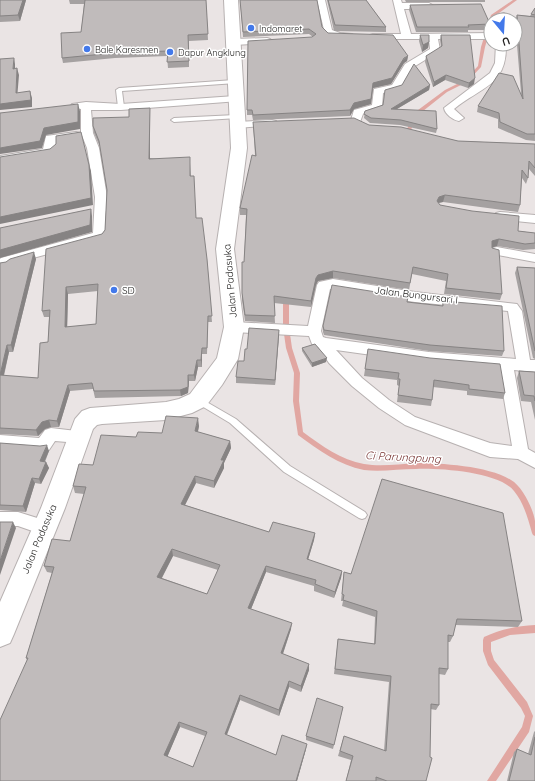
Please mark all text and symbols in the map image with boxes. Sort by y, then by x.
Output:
north arrow [483,12,523,52]
marker: Indomaret [246,23,256,33]
place label: Indomaret [259,23,302,34]
text: U [500,34,512,49]
marker: Bale Karesmen [82,44,92,54]
place label: Bale Karesmen [95,44,158,55]
marker: Dapur Angklung [165,47,175,57]
place label: Dapur Angklung [178,47,246,58]
street label: Jalan Padasuka [220,243,240,319]
street label: Jalan Bungursari I [373,283,459,307]
place label: SD [122,284,135,297]
marker: SD [109,285,119,295]
water label: Ci Parungpung [365,448,442,466]
street label: Jalan Padasuka [18,502,60,576]

